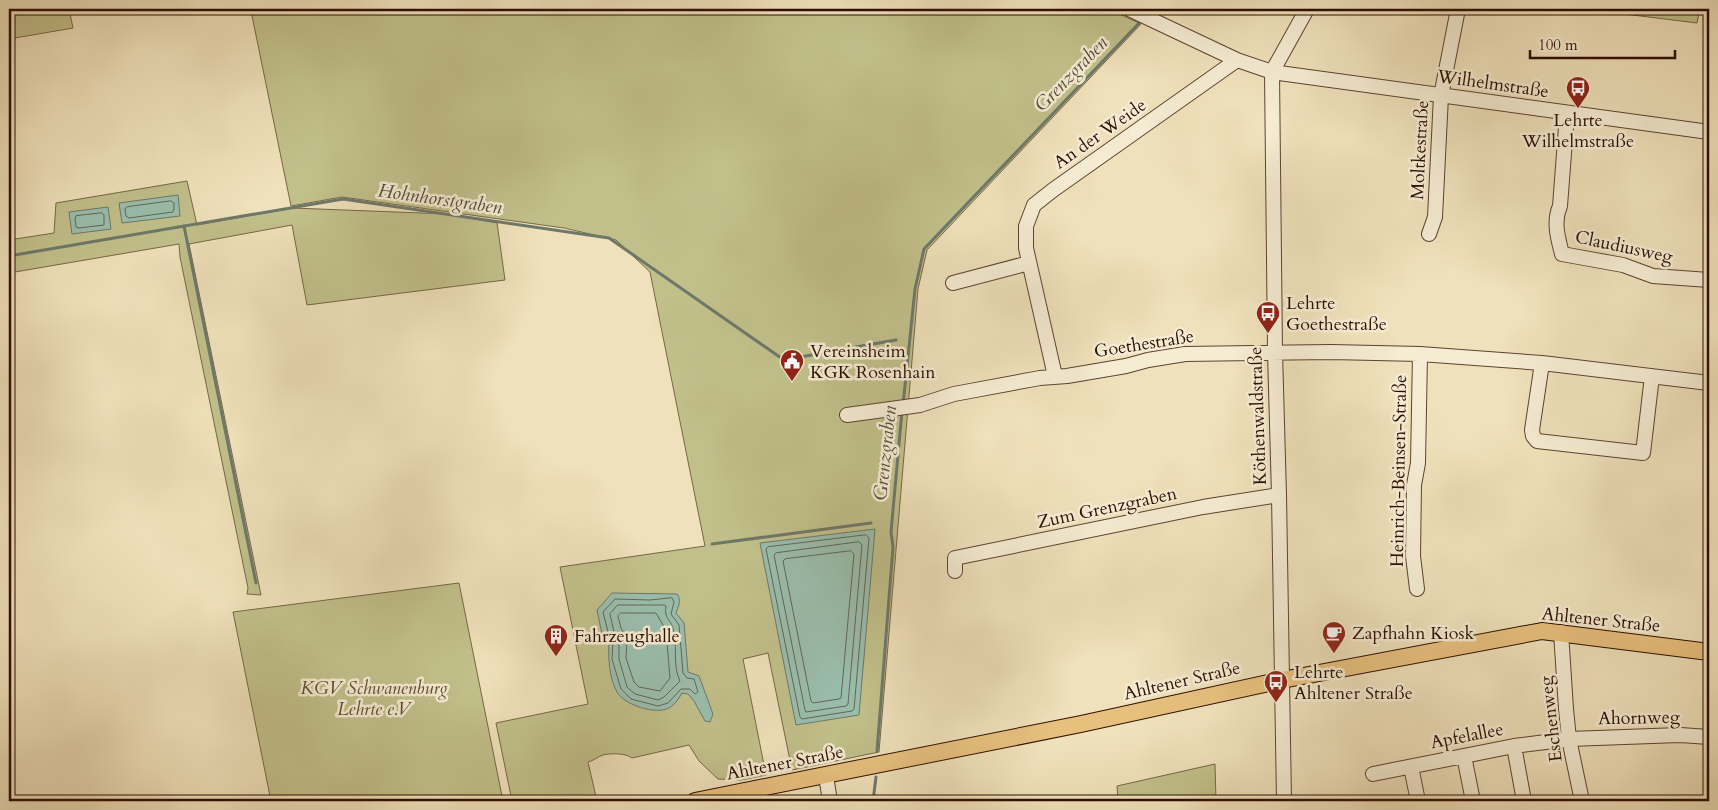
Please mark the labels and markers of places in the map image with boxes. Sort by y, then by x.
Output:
bus stop icon: Lehrte Wilhelmstraße [1565,75,1591,109]
place label: Lehrte Wilhelmstraße [1521,108,1634,154]
place label: Lehrte Goethestraße [1286,291,1387,337]
bus stop icon: Lehrte Goethestraße [1255,300,1281,334]
place label: Vereinsheim KGK Rosenhain [810,339,936,385]
public building icon: Vereinsheim KGK Rosenhain [779,348,805,382]
cafe icon: Zapfhahn Kiosk [1321,620,1347,654]
place label: Zapfhahn Kiosk [1352,621,1474,646]
building icon: Fahrzeughalle [543,623,569,657]
place label: Fahrzeughalle [574,624,680,649]
place label: Lehrte Ahltener Straße [1294,660,1413,706]
bus stop icon: Lehrte Ahltener Straße [1263,669,1289,703]

